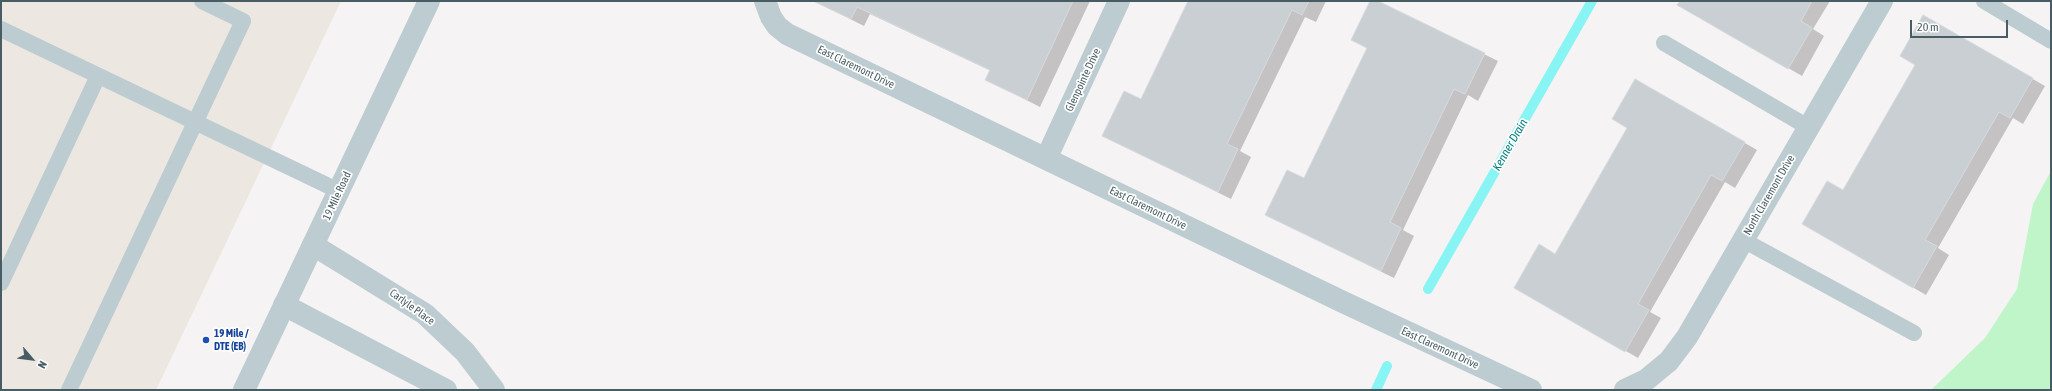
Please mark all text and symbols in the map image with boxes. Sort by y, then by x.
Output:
scale bar [1912,12,2010,38]
text: 20 m [1917,20,1939,34]
street label: East Claremont Drive [815,43,897,91]
street label: Glenpointe Drive [1063,46,1103,114]
water label: Kenner Drain [1489,117,1531,173]
street label: North Claremont Drive [1741,153,1797,237]
street label: 19 Mile Road [320,170,354,222]
street label: East Claremont Drive [1107,184,1189,232]
street label: Carlyle Place [387,286,437,328]
street label: East Claremont Drive [1399,324,1481,372]
place label: 19 Mile / DTE (EB) [214,327,249,353]
marker: 19 Mile / DTE (EB) [201,335,211,345]
north arrow [12,339,52,379]
text: N [36,359,49,370]

